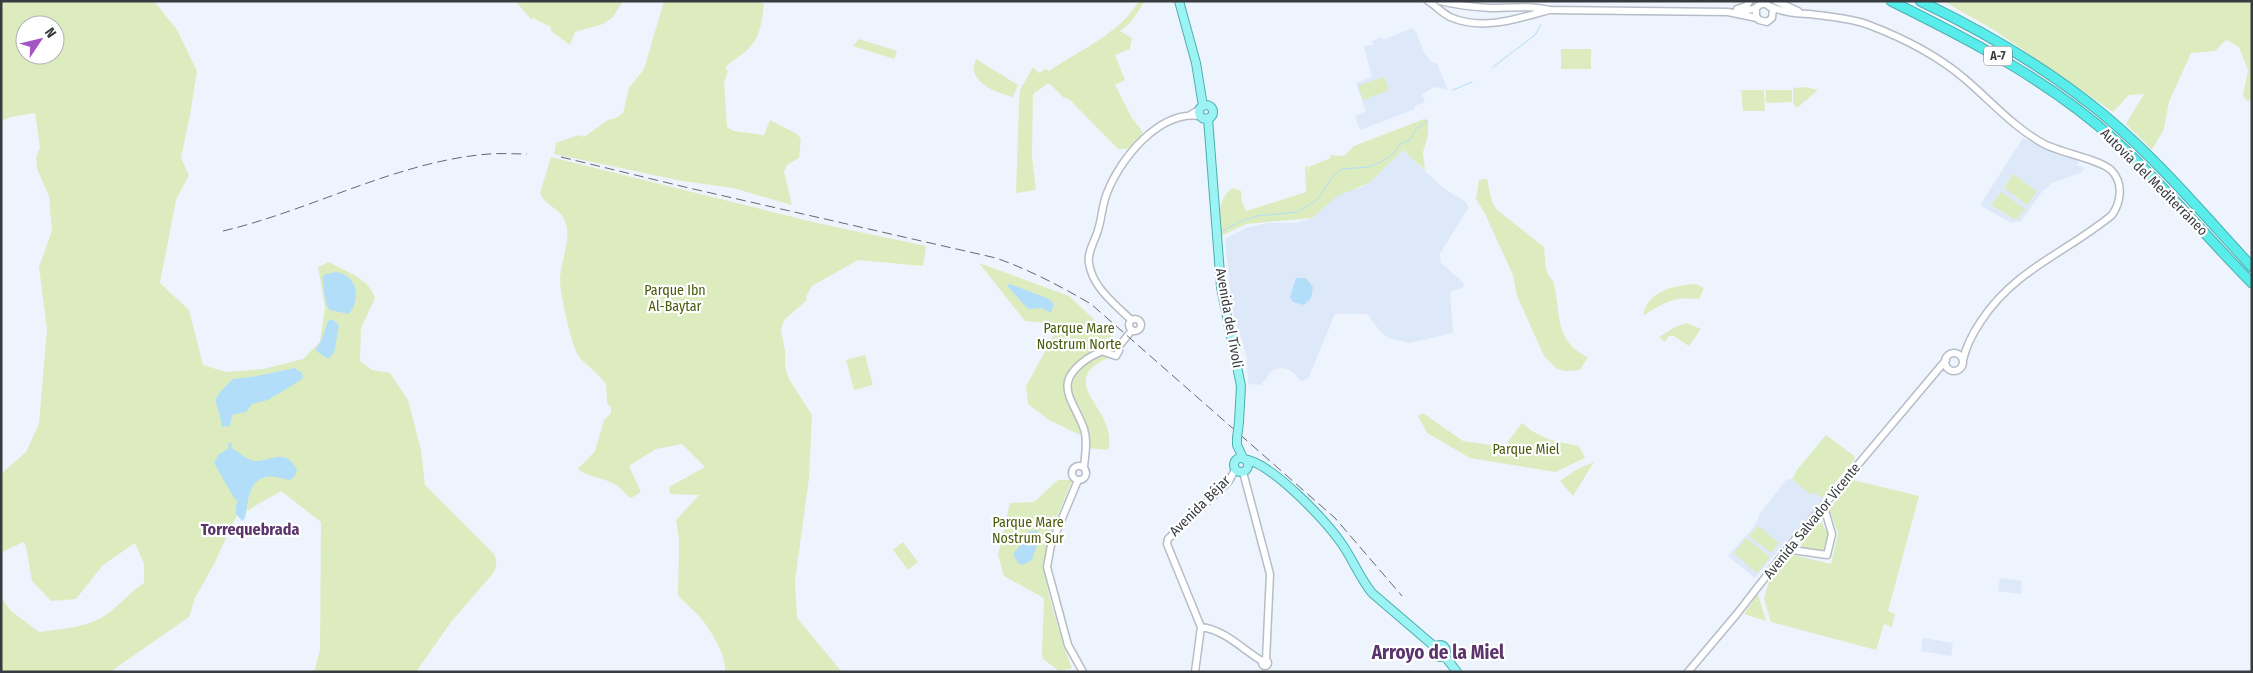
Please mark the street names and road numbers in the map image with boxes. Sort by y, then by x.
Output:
road number: A-7 [1984,46,2012,66]
street label: Autovía del Mediterráneo [2097,125,2211,239]
street label: Avenida del Tívoli [1212,267,1246,369]
street label: Avenida Salvador Vicente [1760,460,1864,582]
street label: Avenida Béjar [1166,472,1234,540]

